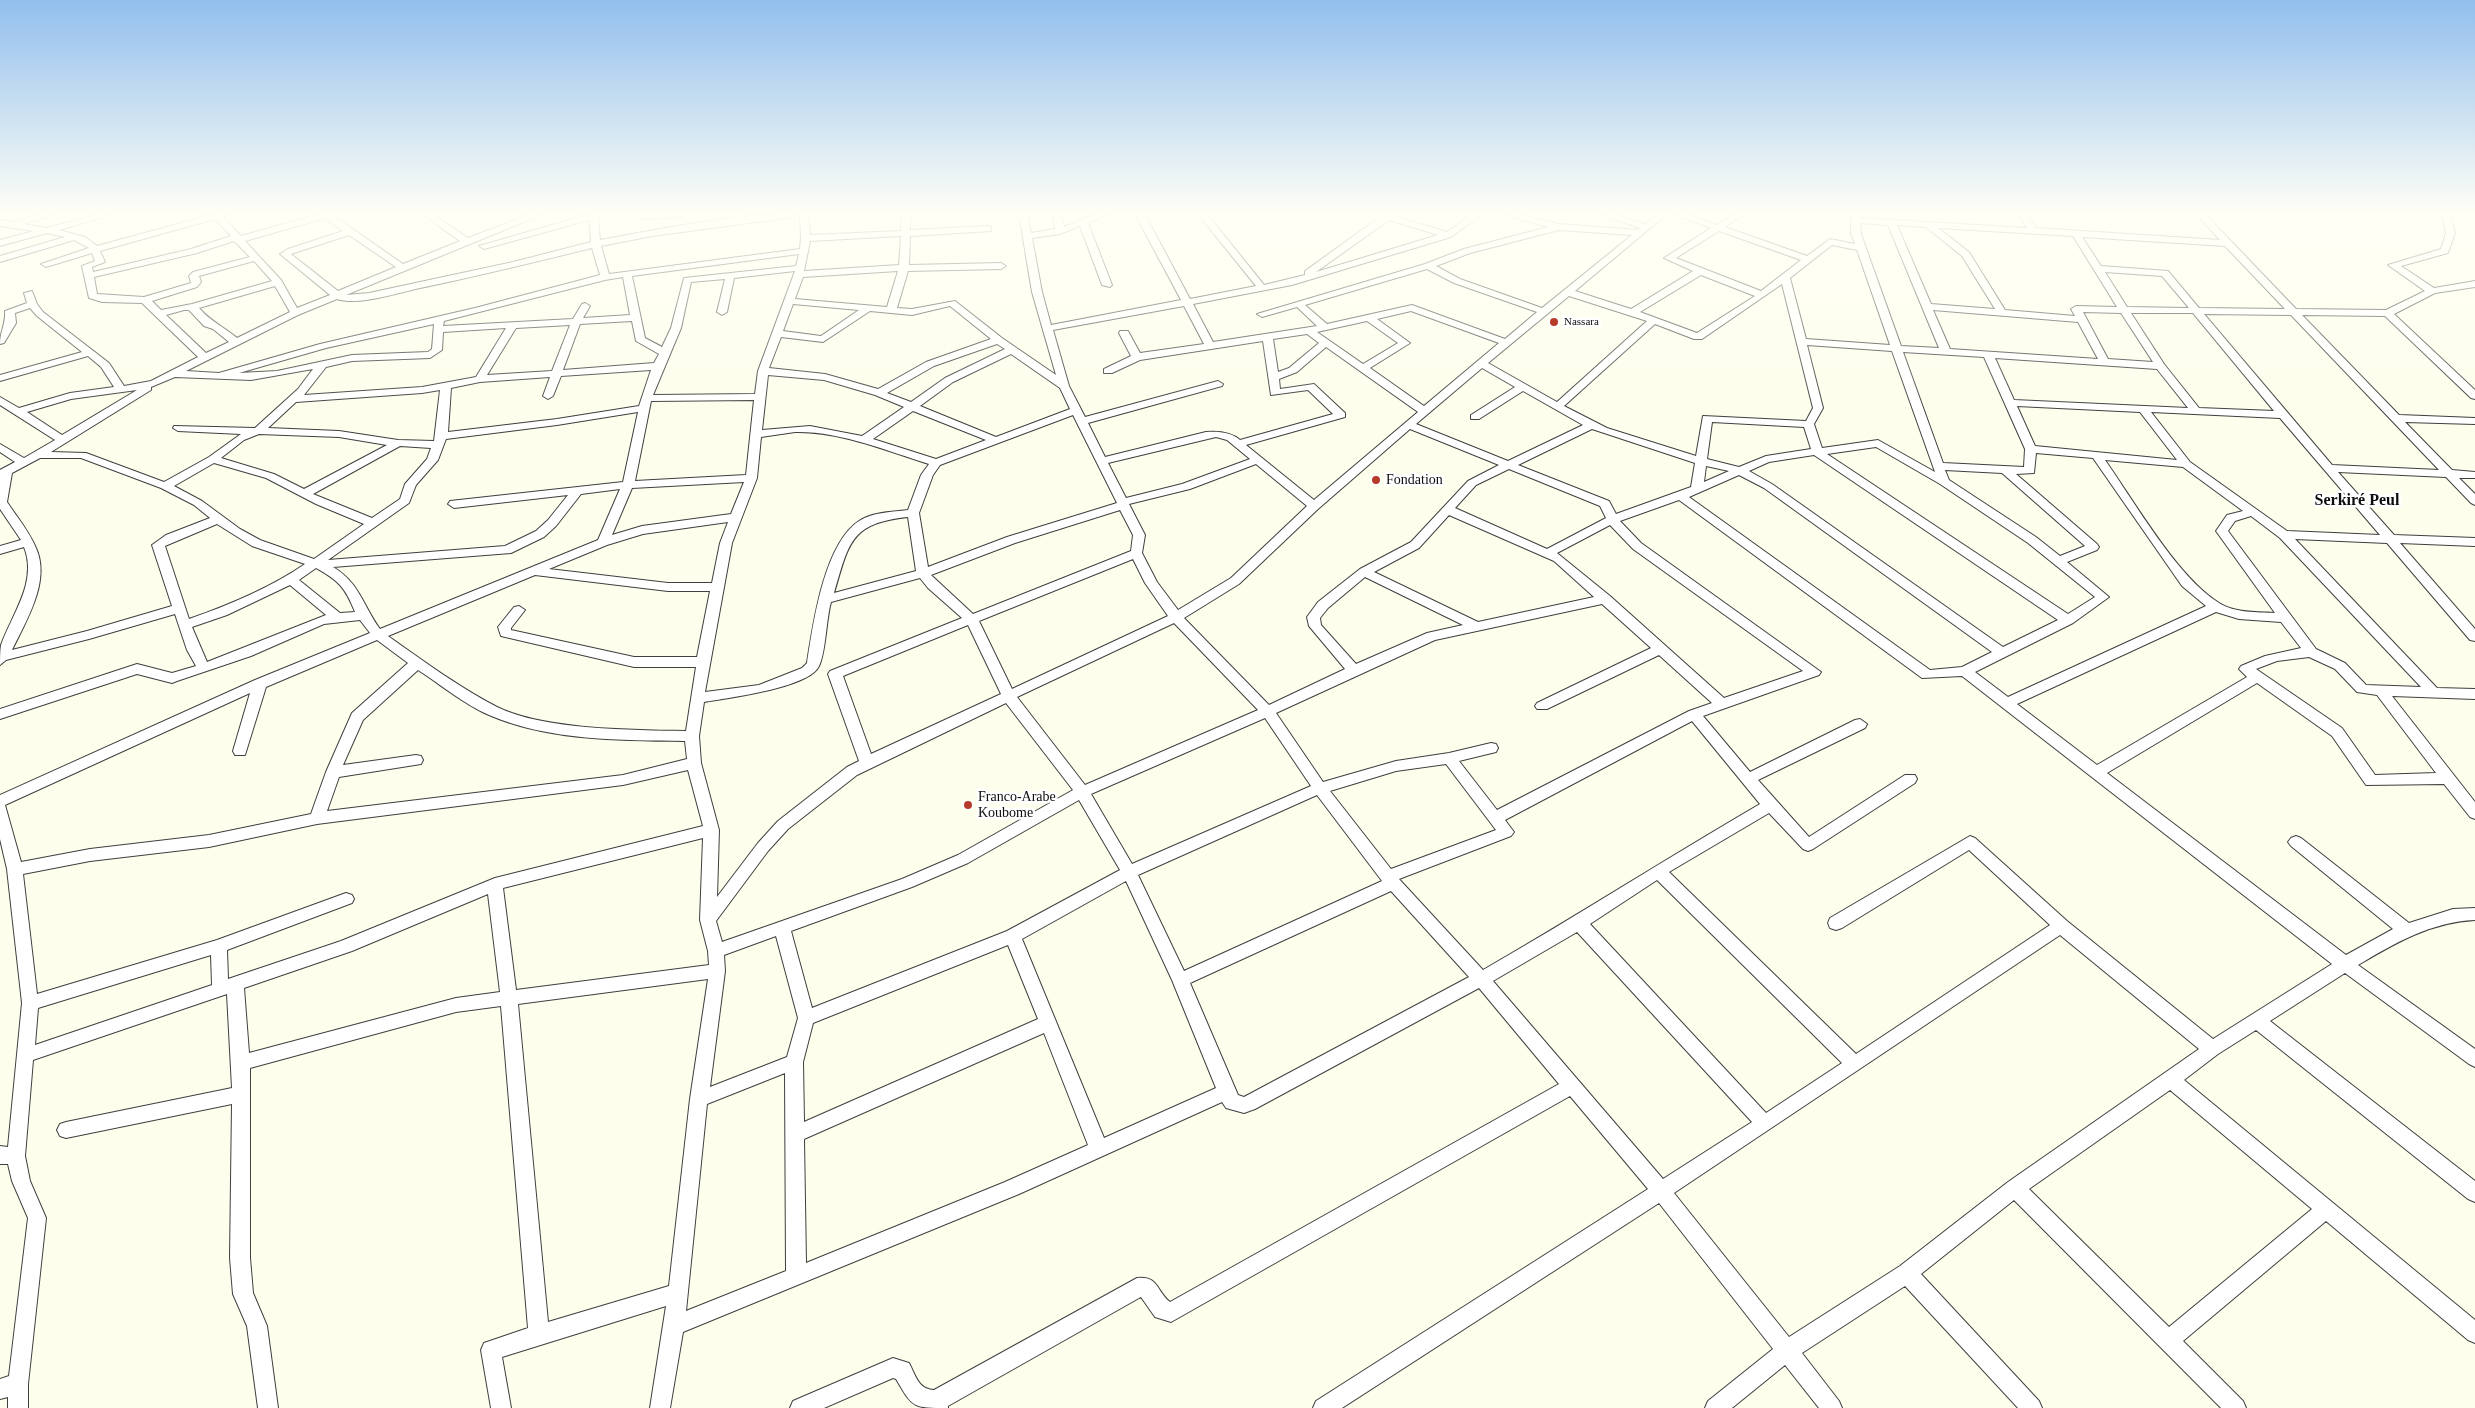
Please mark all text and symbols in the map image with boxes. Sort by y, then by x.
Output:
place label: Nassara [1564,315,1599,329]
marker: Nassara [1548,316,1560,328]
place label: Fondation [1386,472,1443,488]
marker: Fondation [1370,474,1382,486]
district label: Serkiré Peul [2315,491,2399,511]
place label: Franco-Arabe Koubome [978,789,1056,822]
marker: Franco-Arabe Koubome [962,799,974,811]

